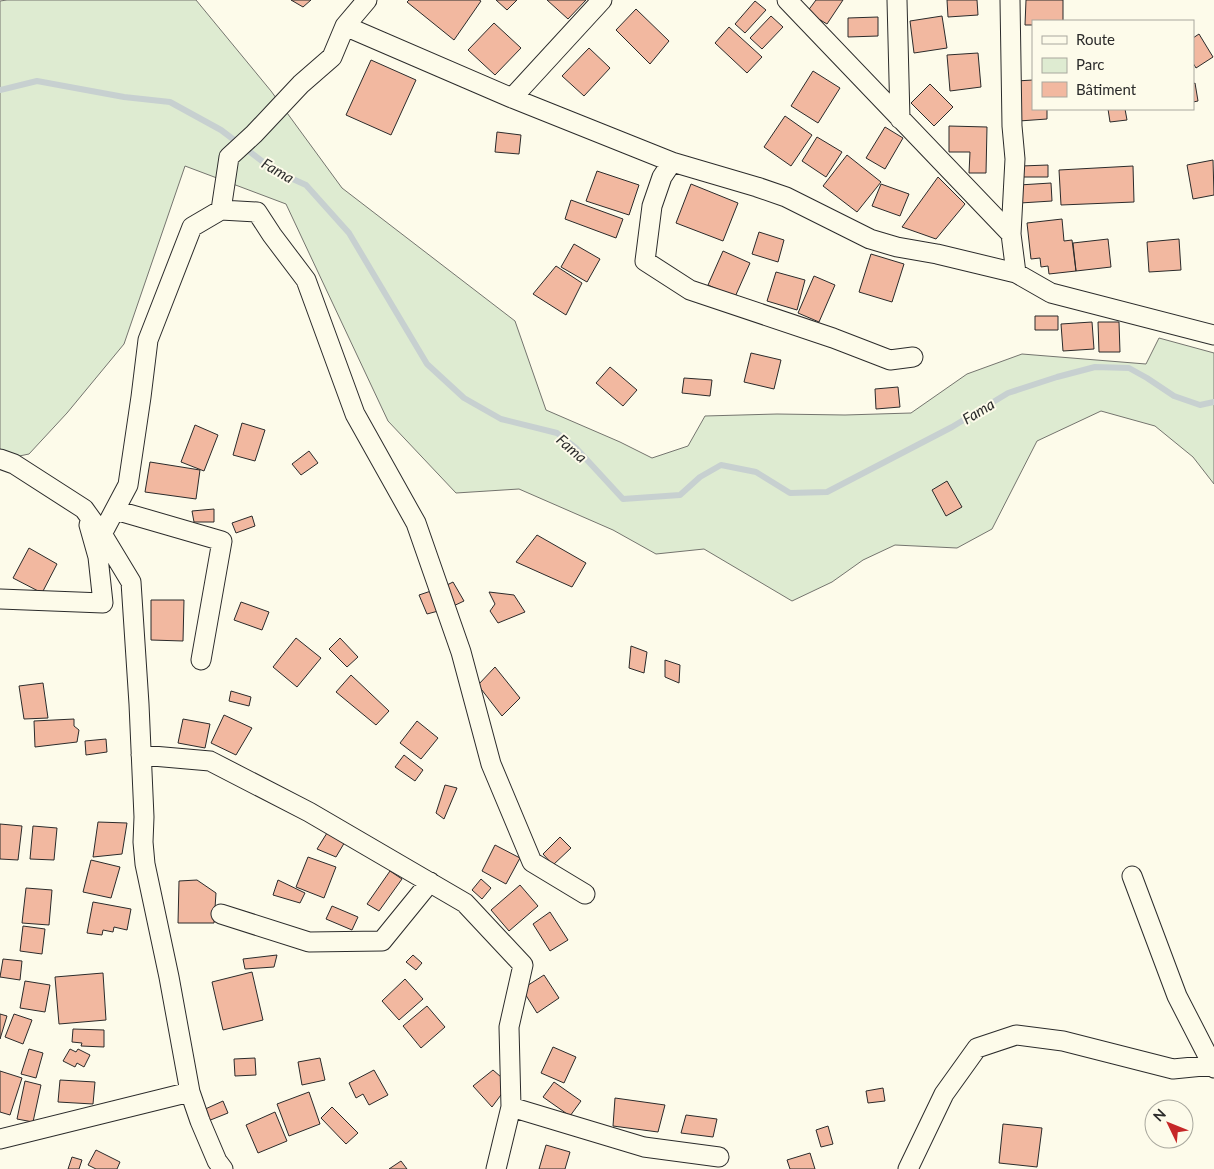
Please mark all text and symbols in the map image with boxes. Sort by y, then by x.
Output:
legend [1032,20,1194,110]
text: Route [1076,30,1115,48]
text: Parc [1076,55,1105,73]
text: Bâtiment [1076,80,1137,98]
water label: Fama [259,154,298,187]
water label: Fama [959,394,998,428]
water label: Fama [553,430,591,466]
north arrow [1144,1099,1194,1149]
text: N [1149,1105,1169,1125]

